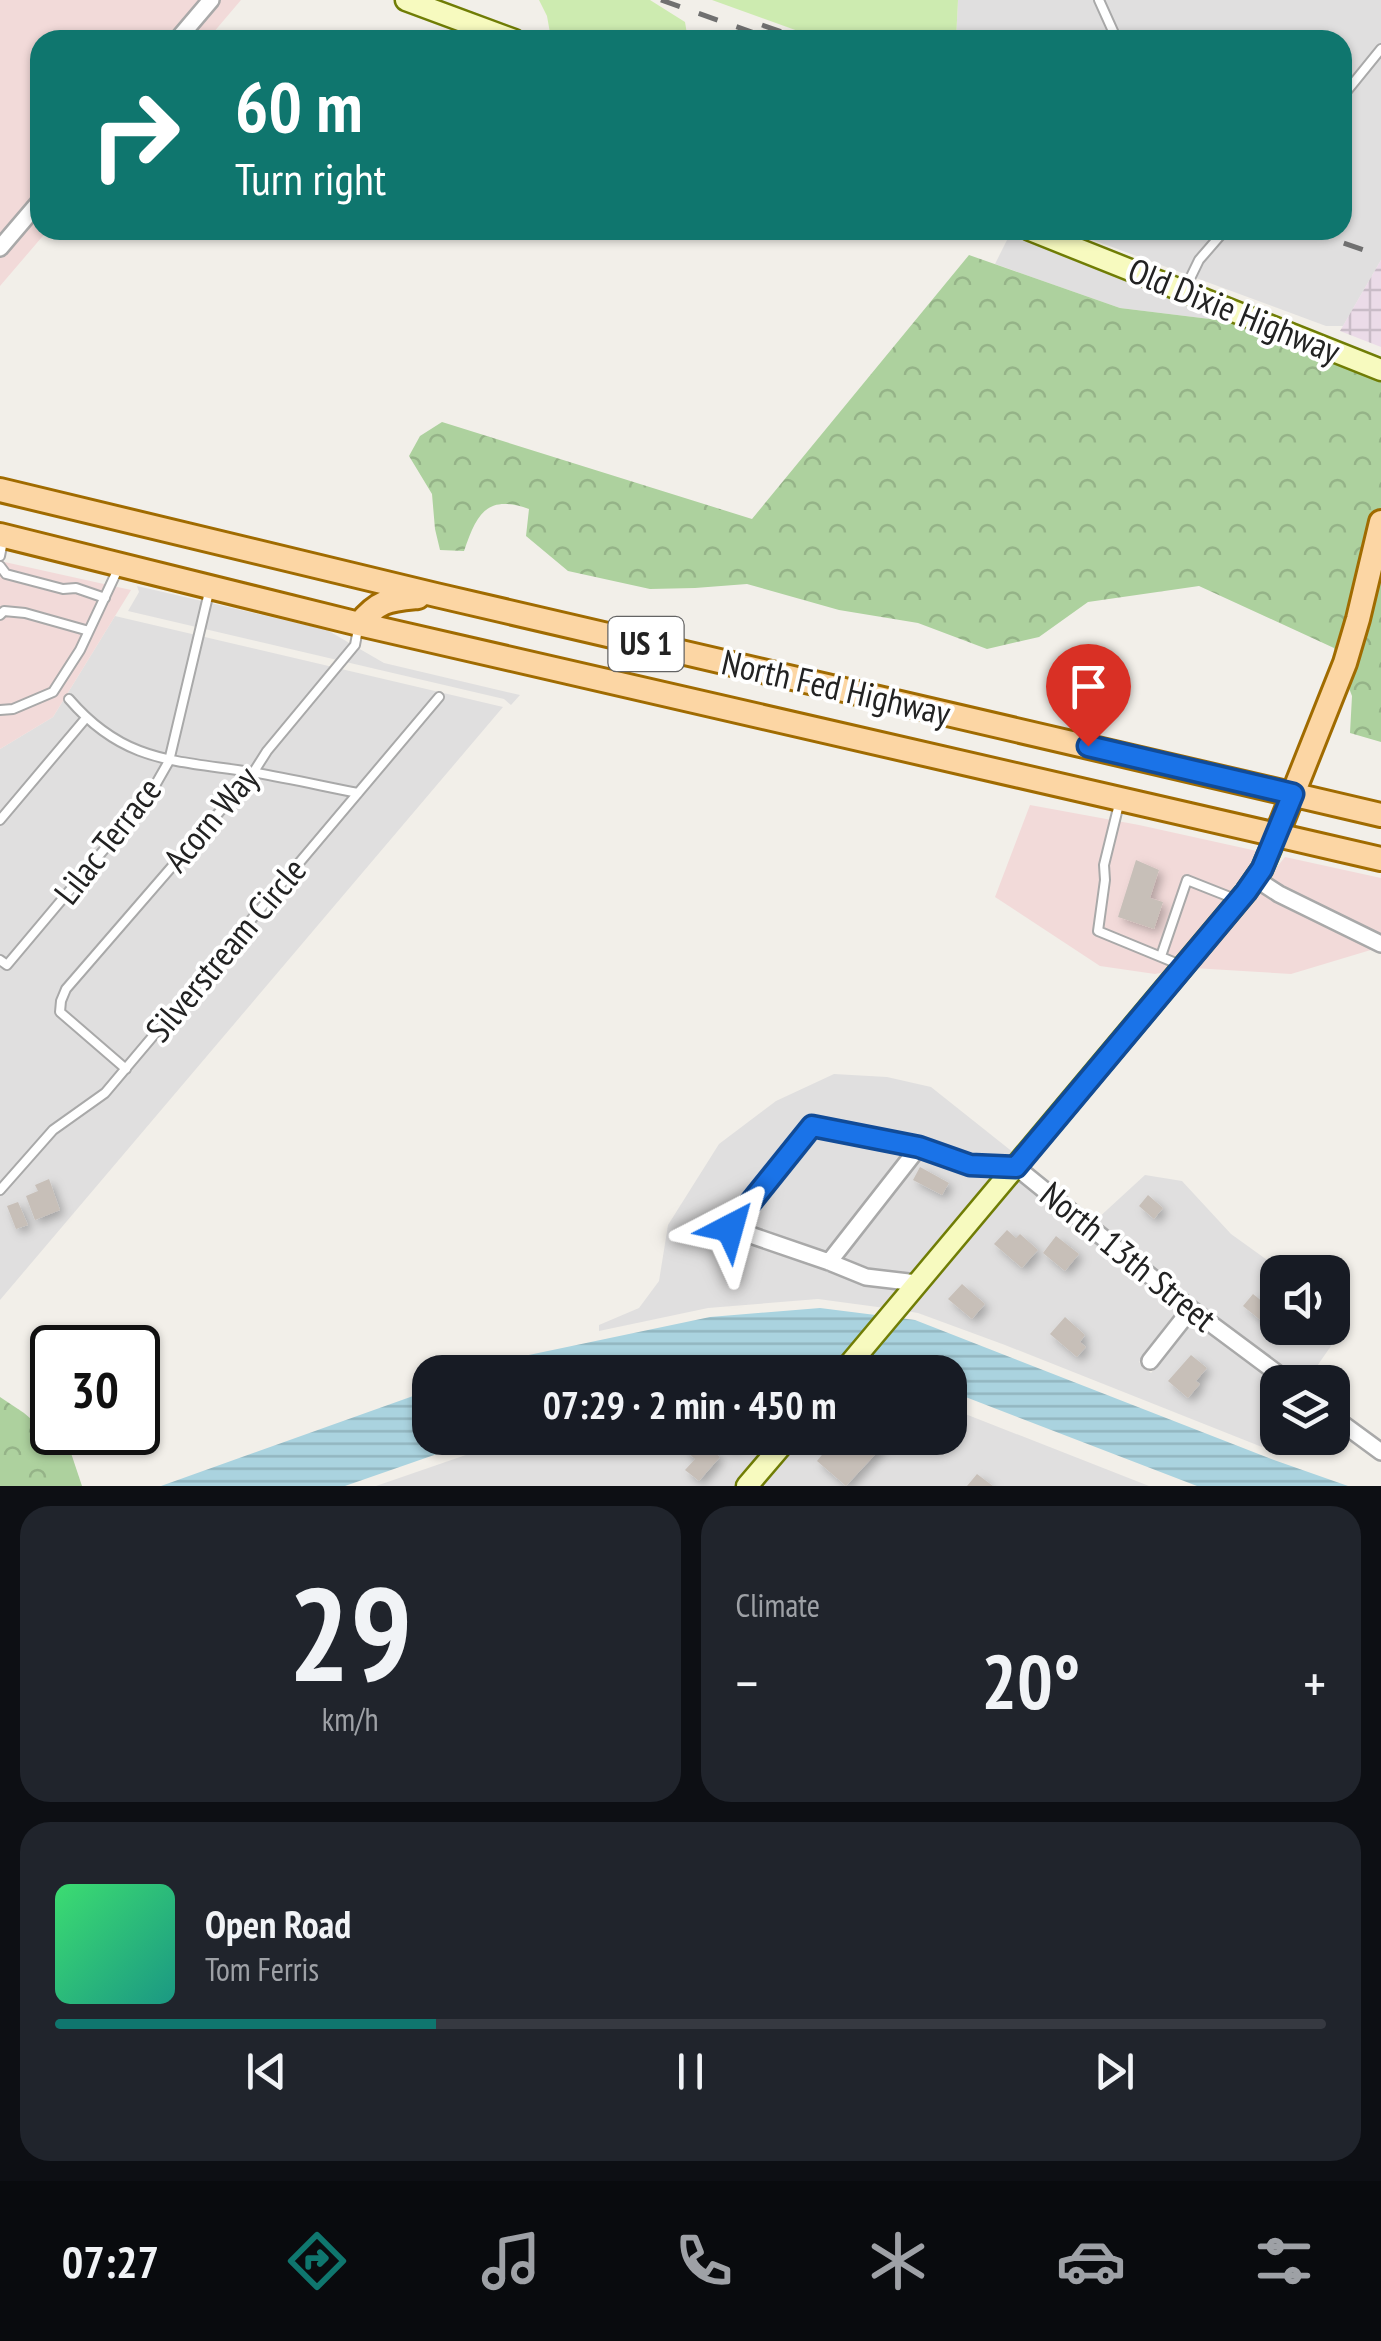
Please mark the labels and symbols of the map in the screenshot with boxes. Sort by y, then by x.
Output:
street label: Old Dixie Highway [1122,247,1348,374]
road number: US 1 [608,617,684,671]
street label: North Fed Highway [718,638,956,736]
pin [1046,644,1131,747]
street label: Acorn Way [153,755,268,881]
street label: Lilac Terrace [43,768,171,913]
street label: Silverstream Circle [135,848,316,1051]
street label: North 13th Street [1031,1171,1226,1341]
position arrow [678,1176,782,1280]
speed limit sign: 30 [30,1325,160,1455]

